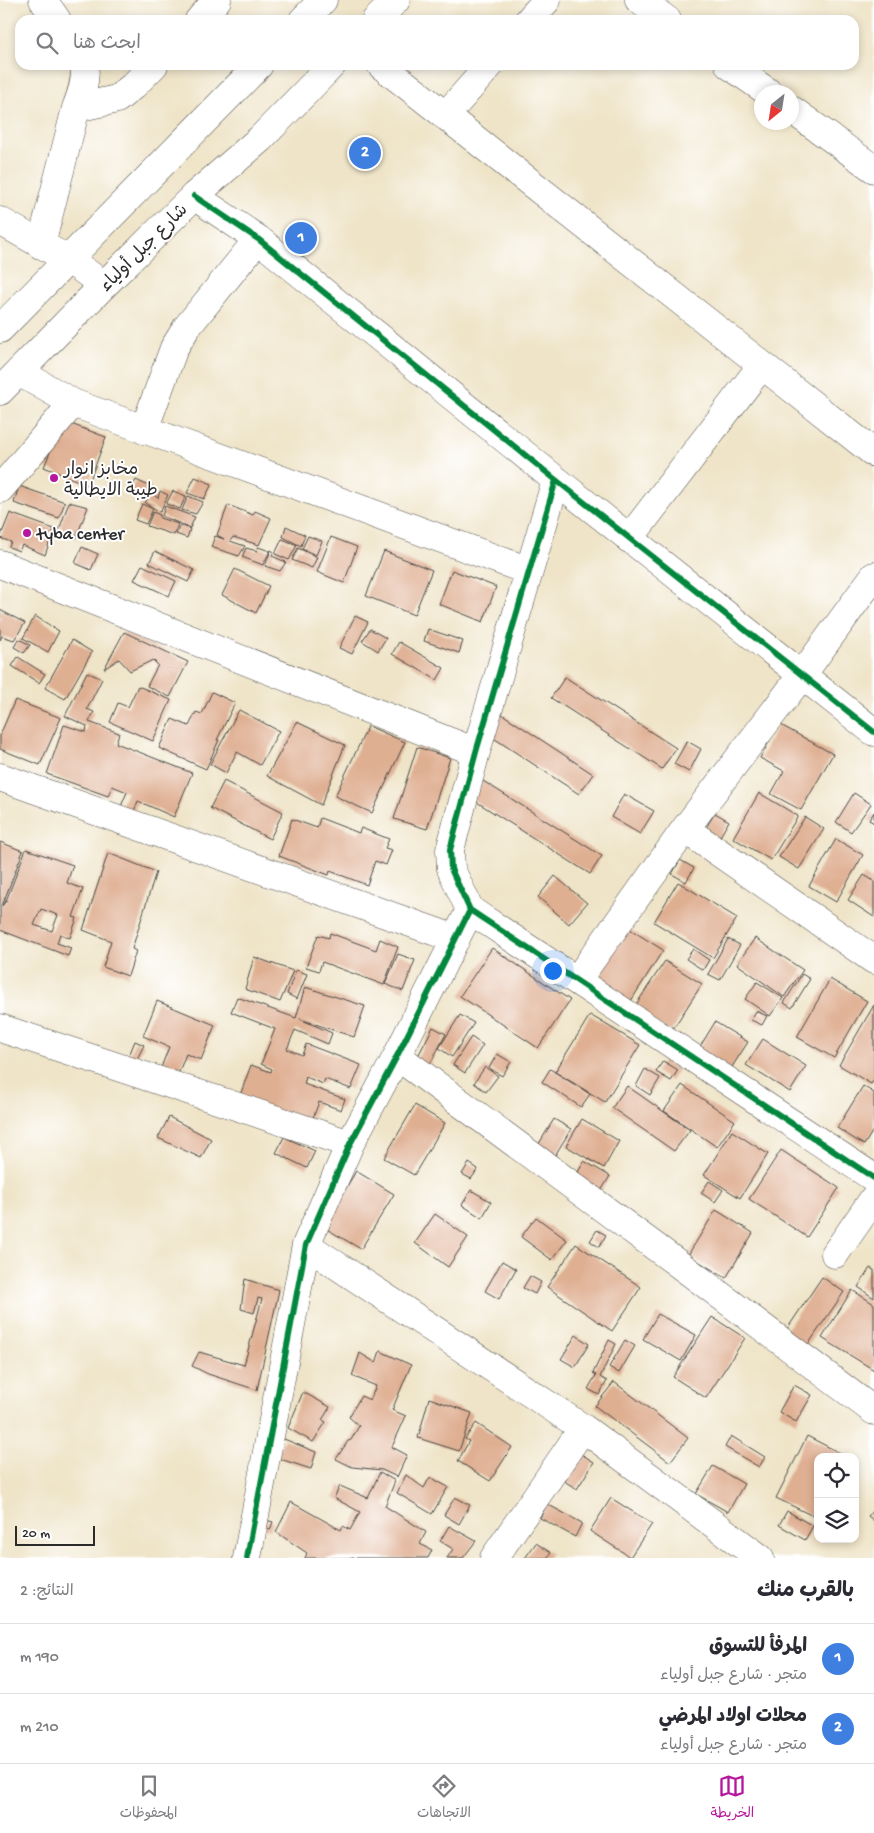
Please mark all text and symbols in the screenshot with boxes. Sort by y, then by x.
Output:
search box [15,15,859,70]
icon: search [33,29,61,57]
text: ابحث هنا [73,33,141,56]
north arrow [754,85,799,130]
pin: 2 [349,134,381,172]
street label: شارع جبل أولياء [95,199,193,297]
pin: 1 [285,219,317,257]
place label: مخابز انوار طيبة الايطالية [62,460,158,502]
marker: مخابز انوار طيبة الايطالية [48,472,60,484]
place label: tyba center [36,525,126,546]
marker: tyba center [21,527,33,539]
your location [540,958,566,984]
map controls [814,1453,859,1543]
button: locate [814,1453,859,1498]
button: layers [814,1498,859,1543]
scale bar [15,1523,95,1546]
text: 20 m [22,1526,50,1543]
text: بالقرب منك [757,1580,854,1605]
text: النتائج: 2 [20,1583,74,1602]
text: المرفأ للتسوق [709,1636,807,1659]
text: 190 m [20,1649,59,1668]
text: 1 [835,1649,841,1668]
text: متجر · شارع جبل أولياء [660,1667,807,1686]
text: محلات اولاد المرضي [659,1706,807,1729]
text: 210 m [20,1719,59,1738]
text: 2 [834,1719,842,1738]
text: متجر · شارع جبل أولياء [660,1737,807,1756]
tab: المحفوظات [120,1772,177,1825]
tab: الاتجاهات [417,1772,471,1825]
tab: الخريطة [711,1772,754,1825]

